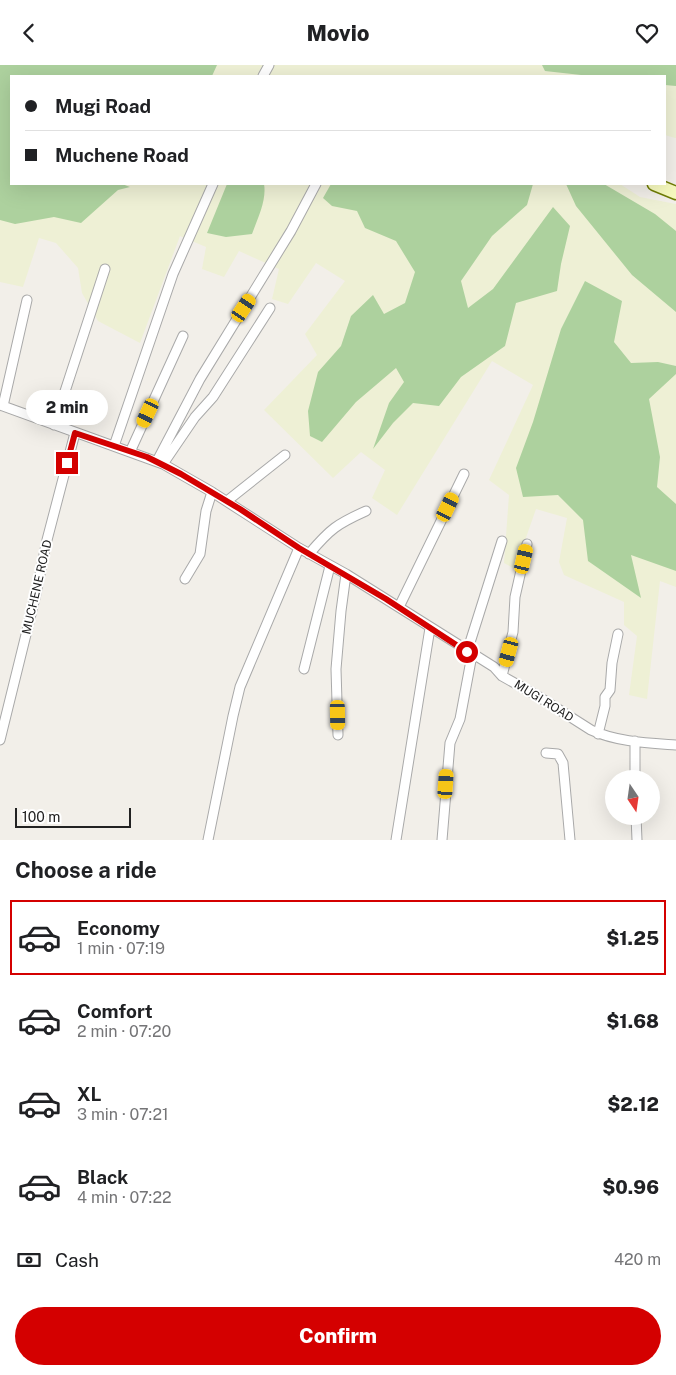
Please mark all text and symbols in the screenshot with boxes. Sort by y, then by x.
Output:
icon: back [15,19,43,47]
icon: heart [633,19,661,47]
text: Movio [307,20,369,46]
text: Mugi Road [55,95,151,117]
text: Muchene Road [55,144,189,166]
car [229,291,258,325]
callout: 2 min [26,391,108,425]
car [134,396,161,430]
text: 2 min [46,398,88,417]
route end [56,452,78,474]
car [434,490,461,524]
street label: MUCHENE ROAD [19,538,55,636]
car [513,543,534,575]
car [497,636,520,668]
route start [456,641,478,663]
street label: MUGI ROAD [512,677,576,725]
car [330,700,345,730]
car [437,769,454,799]
north arrow [605,770,660,825]
map controls [605,770,660,825]
scale bar [15,805,131,828]
text: 100 m [22,809,60,825]
text: Choose a ride [15,857,157,883]
icon: car [17,915,62,960]
text: Economy [77,917,160,939]
text: $1.25 [606,927,659,949]
text: 1 min · 07:19 [77,939,165,958]
icon: car [17,998,62,1043]
text: Comfort [77,1000,153,1022]
text: $1.68 [606,1010,659,1032]
text: 2 min · 07:20 [77,1022,171,1041]
icon: car [17,1081,62,1126]
text: XL [77,1083,102,1105]
text: $2.12 [607,1093,659,1115]
text: 3 min · 07:21 [77,1105,169,1124]
icon: car [17,1164,62,1209]
text: Black [77,1166,128,1188]
text: $0.96 [602,1176,659,1198]
text: 4 min · 07:22 [77,1188,172,1207]
icon: cash [15,1246,43,1274]
text: Cash [55,1249,99,1271]
text: 420 m [614,1250,661,1269]
button: Confirm [15,1307,661,1365]

